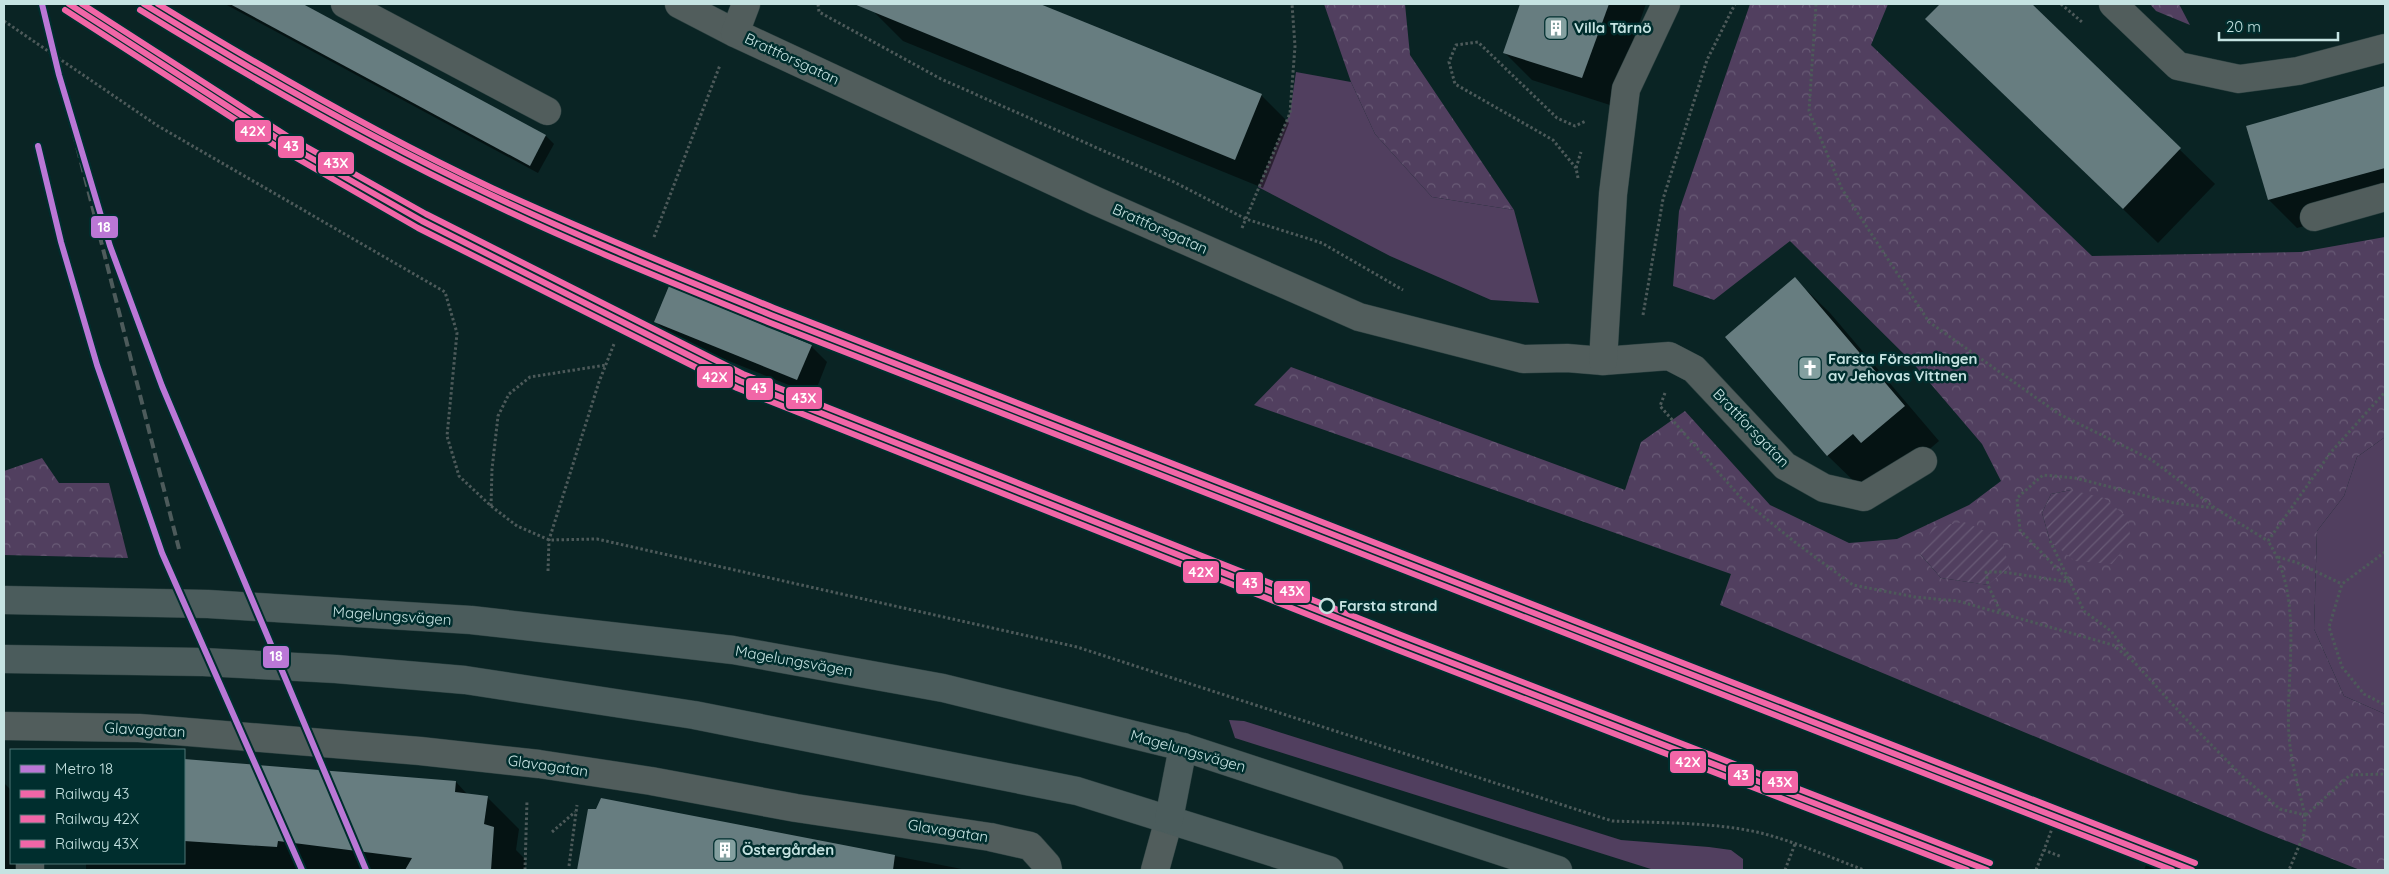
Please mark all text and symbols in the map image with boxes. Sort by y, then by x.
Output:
scale bar [2219,10,2338,42]
building icon: Villa Tärnö [1543,15,1569,41]
text: 20 m [2226,17,2261,36]
place label: Villa Tärnö [1574,18,1652,37]
street label: Brattforsgatan [742,28,843,89]
line badge: 42X [234,119,272,143]
text: 42X [240,122,266,140]
line badge: 43 [277,135,305,159]
text: 43 [283,137,299,155]
line badge: 43X [317,151,355,175]
text: 43X [324,154,348,172]
street label: Brattforsgatan [1110,199,1211,258]
line badge: 18 [90,215,119,239]
text: 18 [97,218,111,236]
place label: Farsta Församlingen av Jehovas Vittnen [1828,349,1978,385]
church icon: Farsta Församlingen av Jehovas Vittnen [1797,355,1823,381]
line badge: 42X [696,365,734,389]
text: 42X [702,368,728,386]
line badge: 43 [745,377,774,401]
text: 43 [751,379,767,397]
street label: Brattforsgatan [1709,384,1794,471]
line badge: 43X [785,386,823,410]
text: 43X [792,389,816,407]
line badge: 42X [1182,560,1220,584]
text: 42X [1188,563,1214,581]
line badge: 43 [1235,571,1264,595]
text: 43 [1242,574,1258,592]
line badge: 43X [1273,580,1311,604]
text: 43X [1280,582,1304,600]
place label: Farsta strand [1339,596,1438,615]
marker: Farsta strand [1319,598,1335,614]
street label: Magelungsvägen [332,602,452,629]
street label: Magelungsvägen [734,641,854,680]
line badge: 18 [262,645,290,669]
text: 18 [269,647,283,665]
street label: Glavagatan [104,718,186,741]
street label: Magelungsvägen [1128,725,1248,776]
legend [10,749,185,864]
street label: Glavagatan [507,750,590,781]
line badge: 42X [1669,750,1707,774]
text: 42X [1675,753,1701,771]
text: Metro 18 [55,759,113,778]
line badge: 43 [1727,763,1755,787]
text: 43 [1733,766,1749,784]
line badge: 43X [1761,770,1799,794]
text: 43X [1768,773,1792,791]
text: Railway 43 [55,784,130,803]
text: Railway 42X [55,809,139,828]
street label: Glavagatan [907,815,990,846]
text: Railway 43X [55,834,139,853]
building icon: Östergården [712,837,738,863]
place label: Östergården [742,840,834,859]

